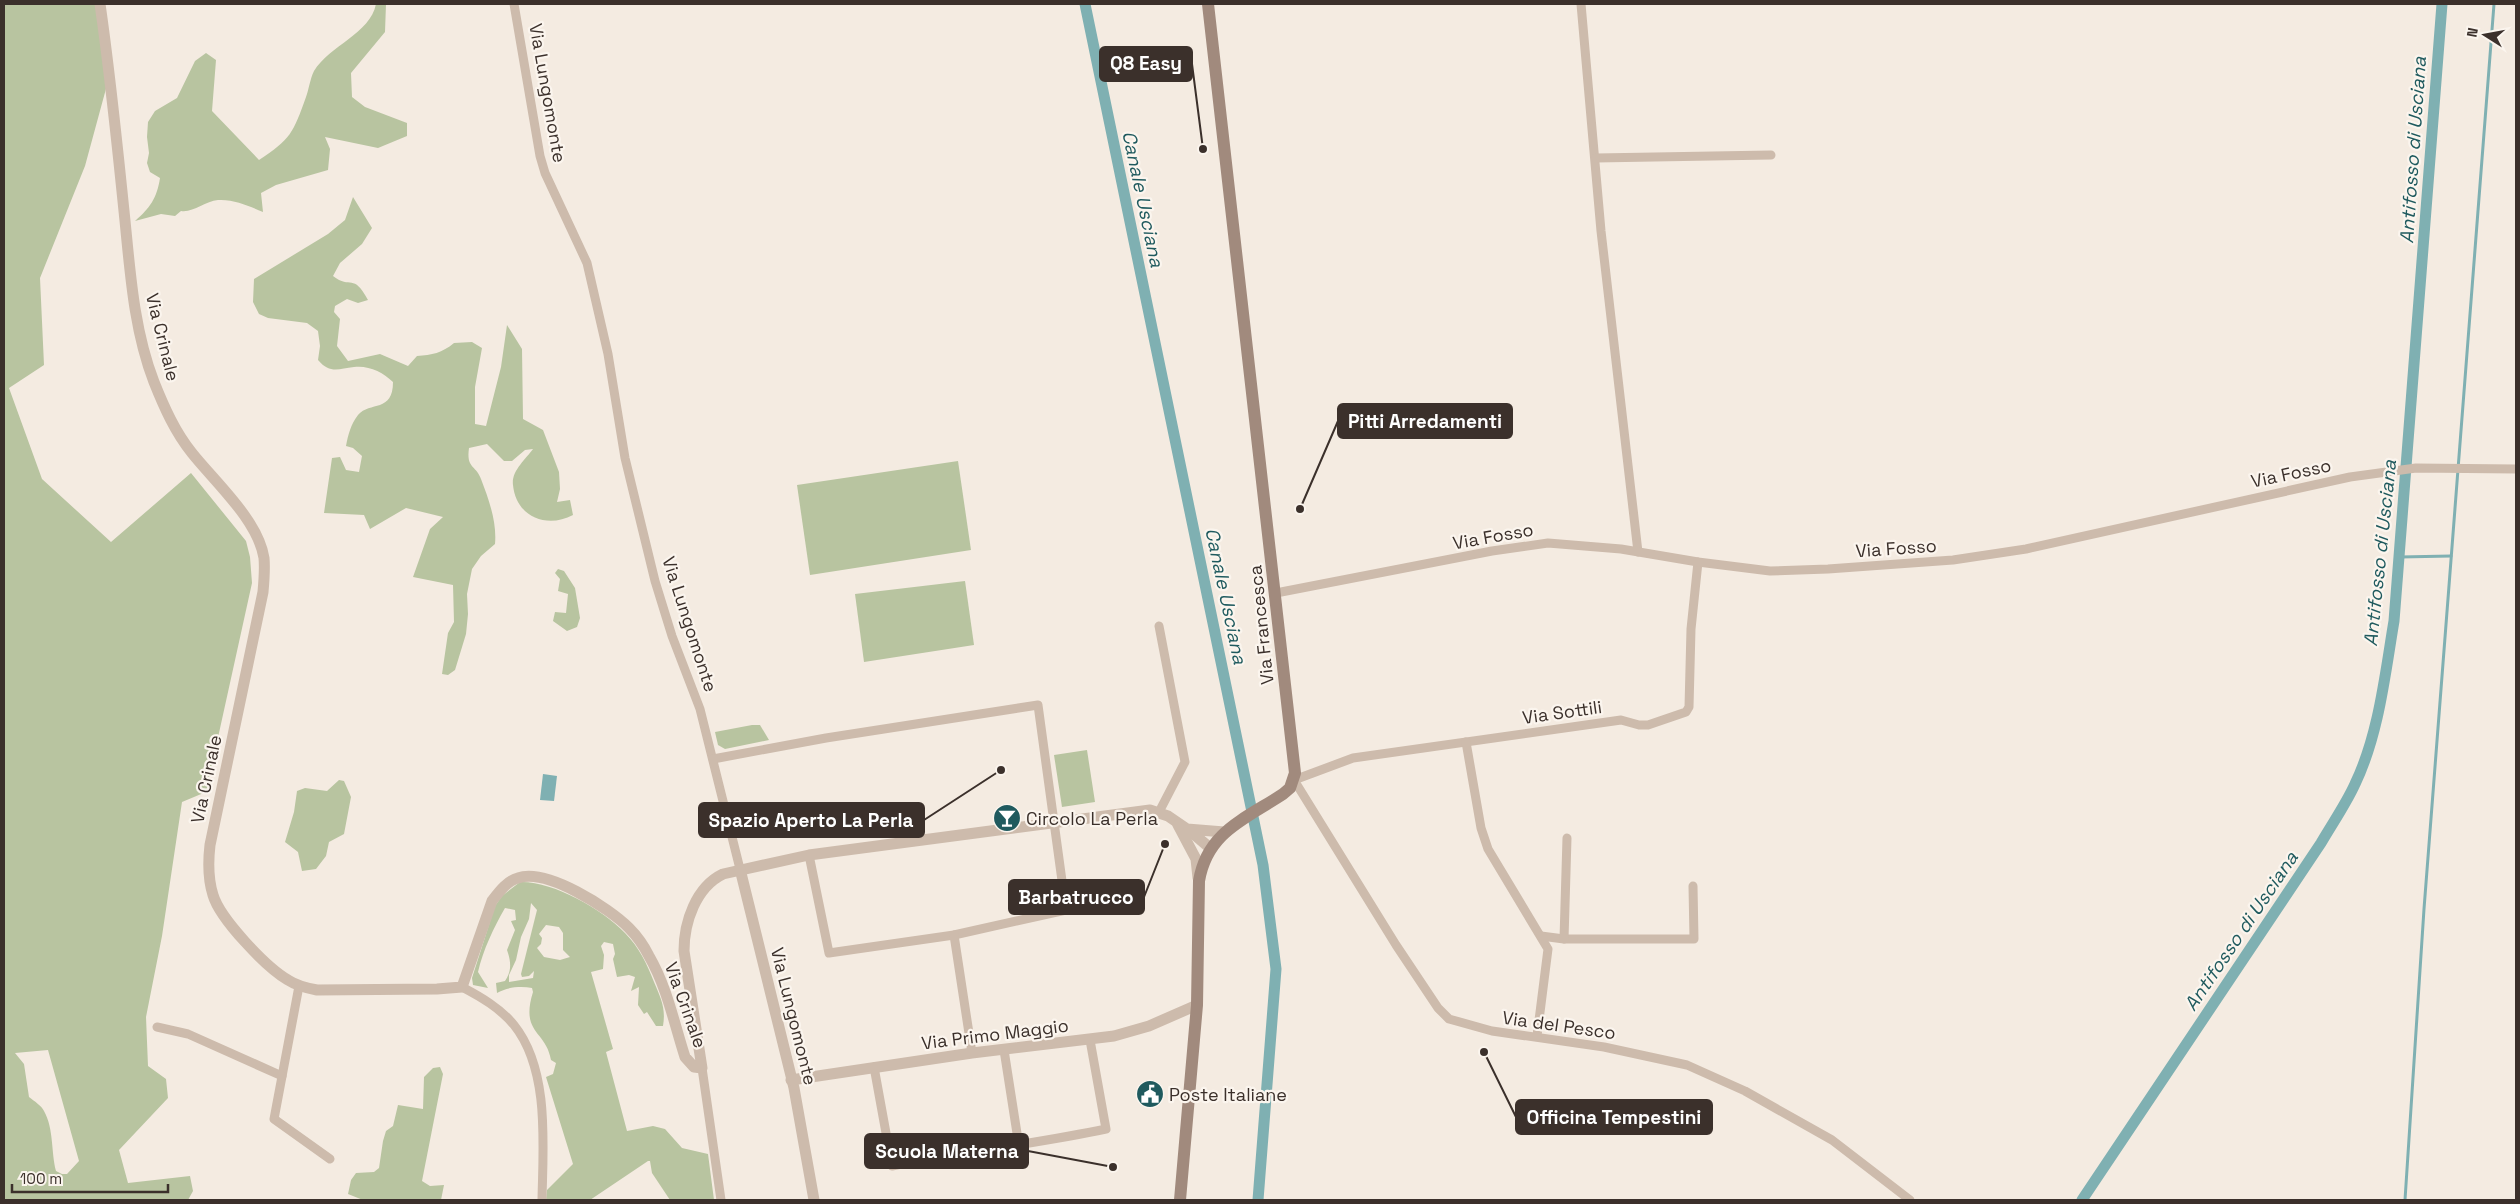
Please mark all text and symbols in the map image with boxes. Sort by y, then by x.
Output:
north arrow [2460,10,2510,60]
street label: Via Lungomonte [524,22,572,164]
text: N [2463,26,2482,39]
callout: Q8 Easy [1100,47,1192,81]
text: Q8 Easy [1110,51,1182,76]
water label: Antifosso di Usciana [2394,56,2432,244]
water label: Canale Usciana [1116,129,1170,269]
street label: Via Crinale [141,291,185,383]
callout: Pitti Arredamenti [1338,404,1512,438]
text: Pitti Arredamenti [1348,409,1502,434]
street label: Via Fosso [2249,453,2333,493]
water label: Antifosso di Usciana [2358,459,2402,647]
street label: Via Fosso [1451,518,1535,554]
water label: Canale Usciana [1199,526,1253,666]
street label: Via Fosso [1855,534,1937,562]
street label: Via Lungomonte [657,553,723,695]
street label: Via Francesca [1243,564,1279,686]
street label: Via Sottili [1521,695,1603,729]
street label: Via Crinale [185,733,227,825]
callout: Spazio Aperto La Perla [699,803,924,837]
bar icon: Circolo La Perla [992,803,1022,833]
place label: Circolo La Perla [1026,807,1158,830]
text: Spazio Aperto La Perla [708,808,914,833]
water label: Antifosso di Usciana [2178,846,2304,1016]
callout: Barbatrucco [1009,880,1144,914]
text: Barbatrucco [1018,885,1134,910]
street label: Via Lungomonte [766,945,822,1087]
street label: Via Crinale [660,959,712,1051]
street label: Via del Pesco [1501,1006,1617,1044]
street label: Via Primo Maggio [920,1014,1070,1054]
public building icon: Poste Italiane [1135,1079,1165,1109]
place label: Poste Italiane [1169,1083,1287,1106]
callout: Officina Tempestini [1516,1100,1712,1134]
text: Officina Tempestini [1527,1105,1701,1130]
callout: Scuola Materna [865,1134,1028,1168]
text: Scuola Materna [875,1139,1019,1164]
scale bar [12,1162,169,1194]
text: 100 m [20,1169,62,1188]

